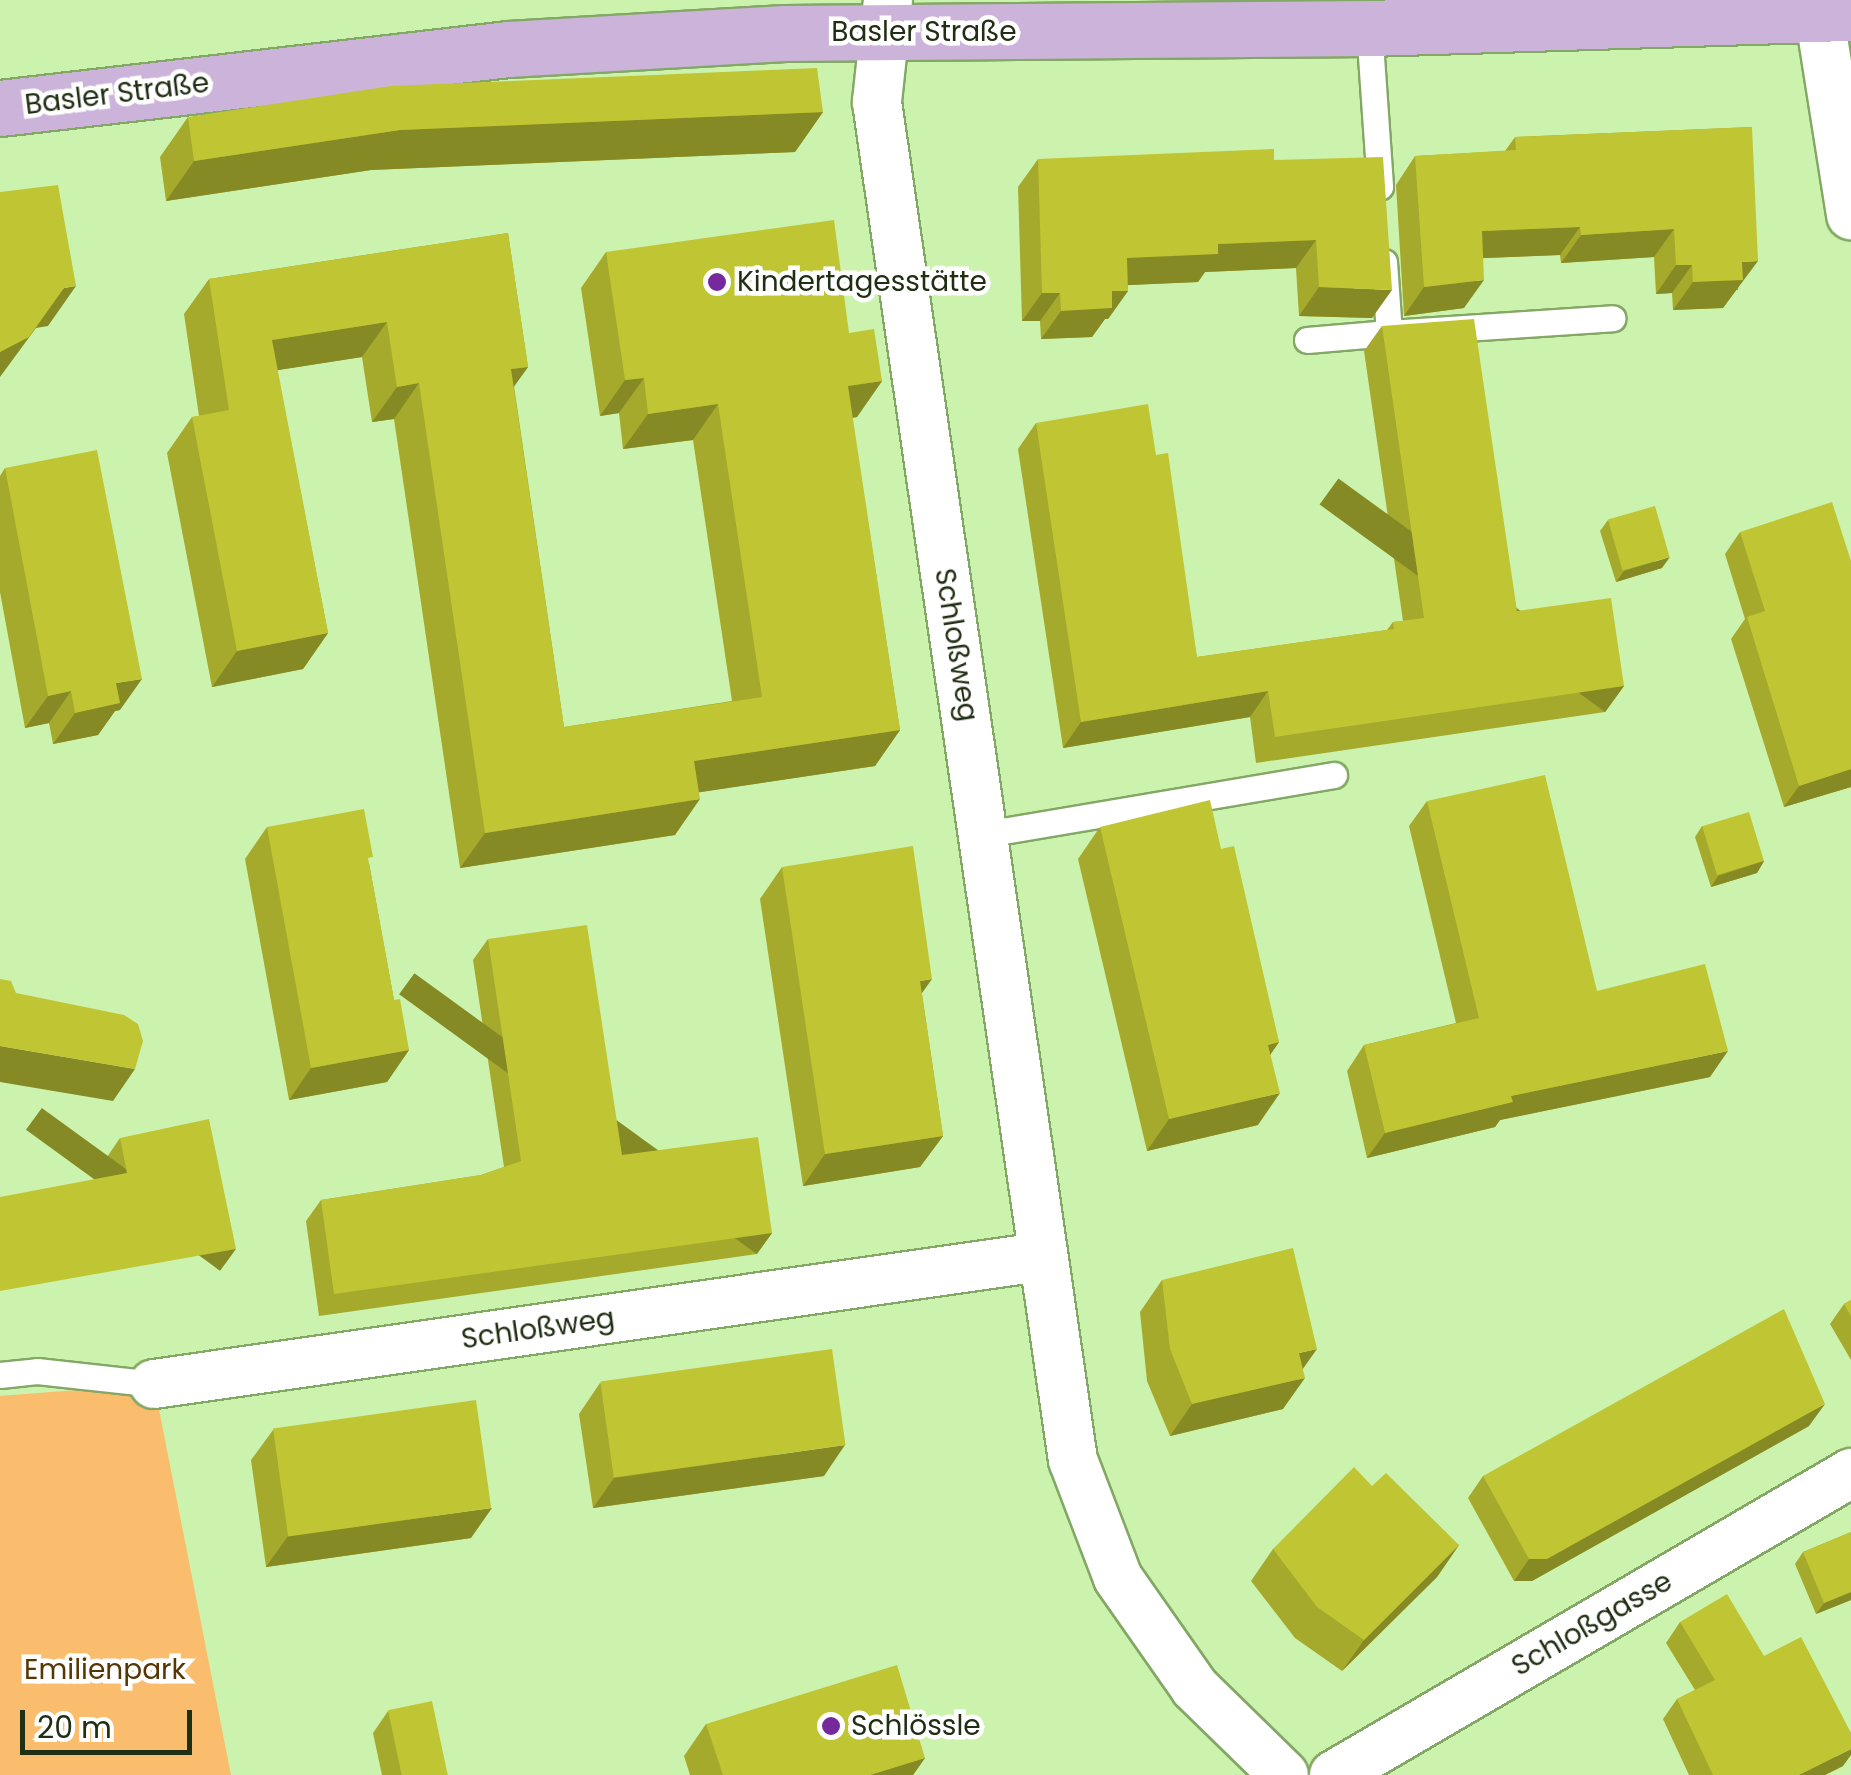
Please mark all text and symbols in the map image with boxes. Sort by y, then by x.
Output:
street label: Basler Straße [831,15,1017,49]
street label: Basler Straße [23,66,211,122]
place label: Kindertagesstätte [737,265,987,299]
marker: Kindertagesstätte [706,271,728,293]
street label: Schloßweg [927,566,985,724]
street label: Schloßweg [459,1302,617,1356]
street label: Schloßgasse [1506,1565,1678,1683]
park label: Emilienpark [24,1653,186,1687]
scale bar [25,1690,198,1752]
text: 20 m [37,1706,112,1749]
place label: Schlössle [851,1709,981,1743]
marker: Schlössle [820,1715,842,1737]

